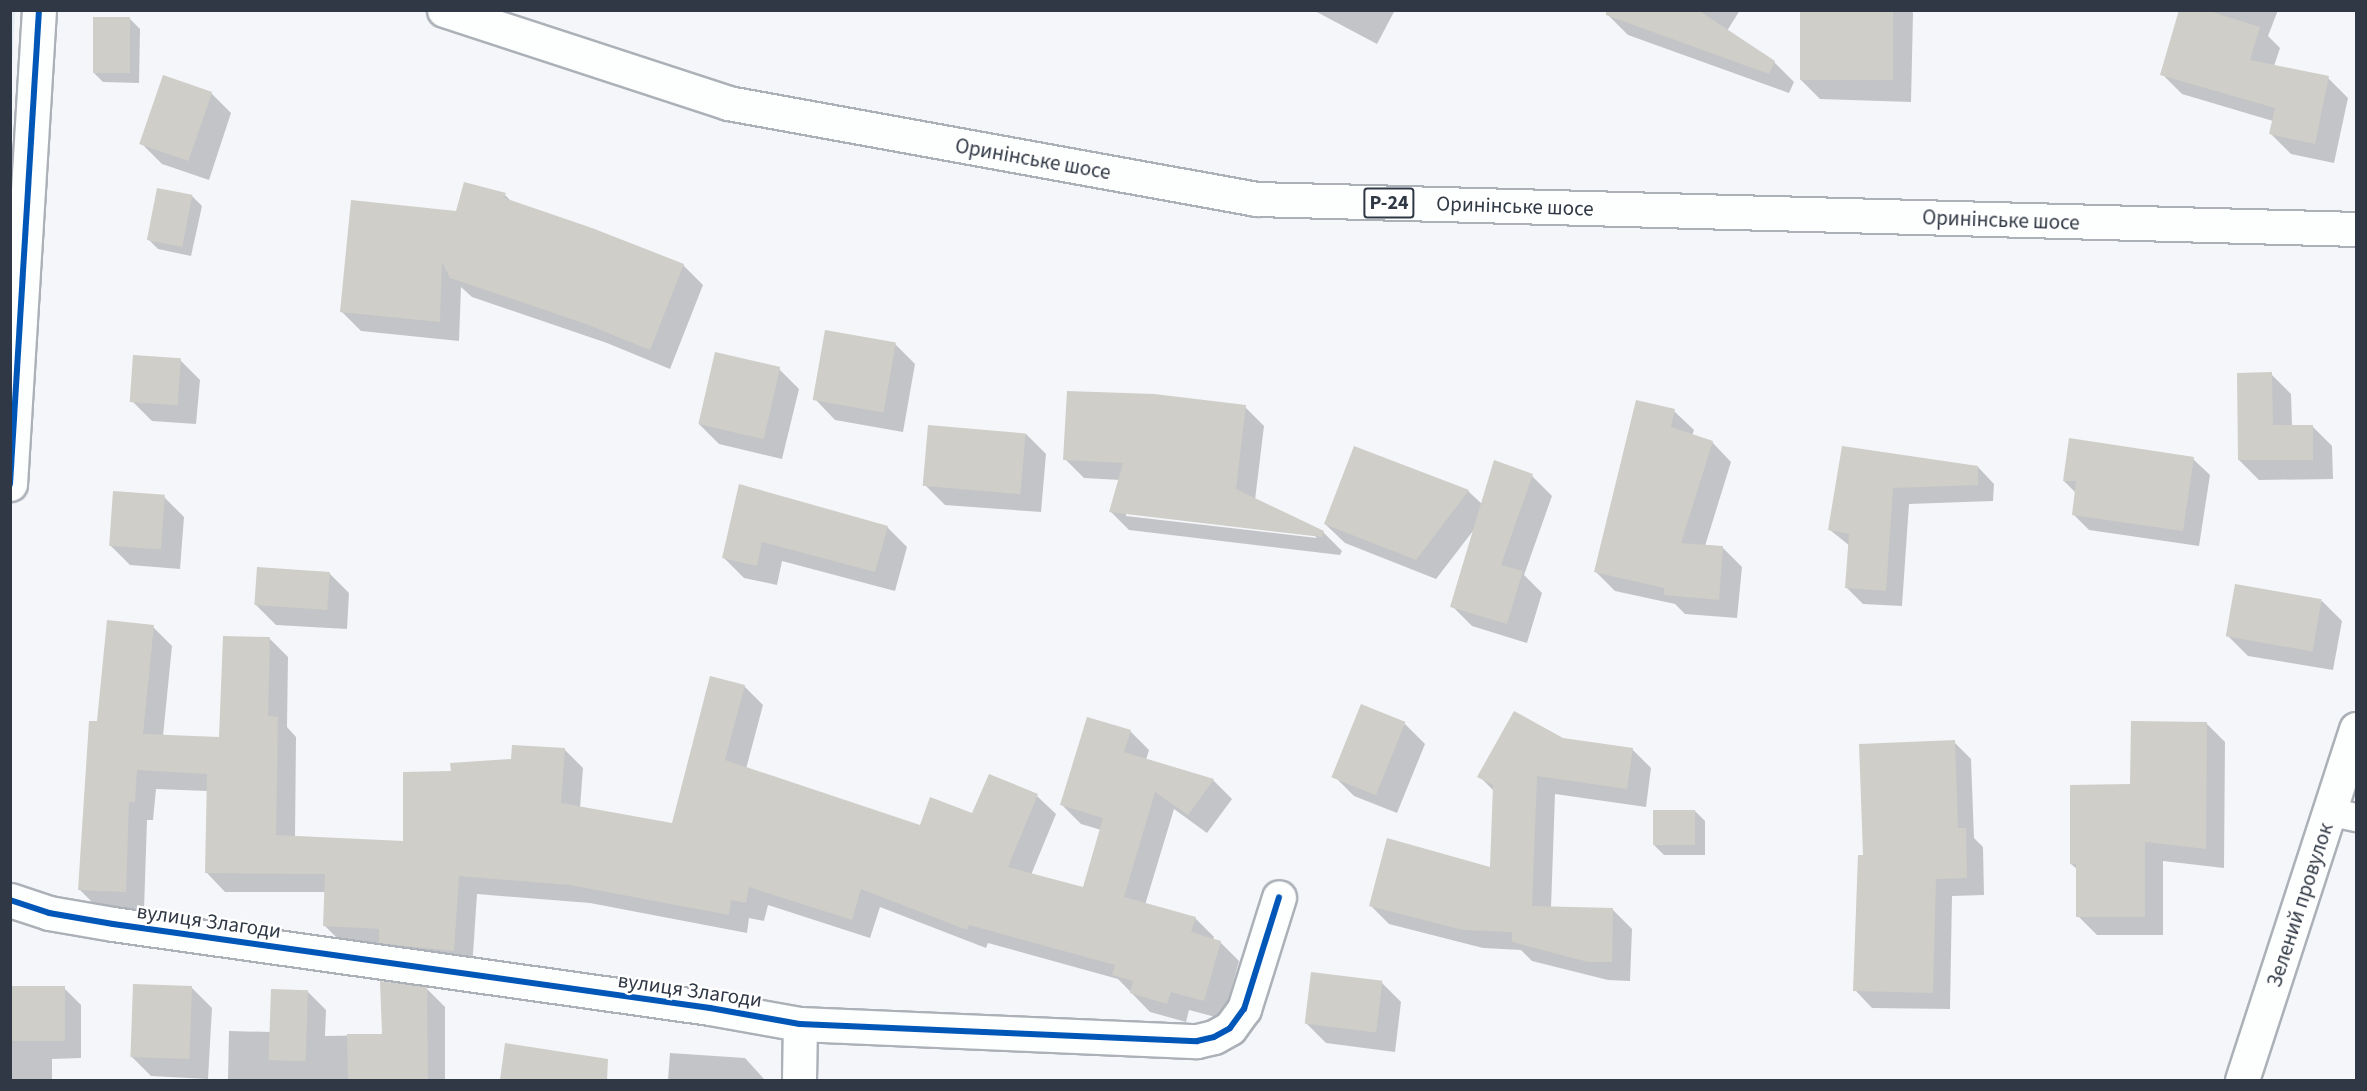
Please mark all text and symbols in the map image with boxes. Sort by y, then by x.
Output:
street label: Оринінське шосе [953,133,1113,185]
road number: Р-24 [1362,186,1416,220]
street label: Оринінське шосе [1436,191,1594,221]
street label: Оринінське шосе [1922,205,2080,235]
street label: Зелений провулок [2262,820,2338,990]
street label: вулиця Злагоди [135,898,283,944]
street label: вулиця Злагоди [616,967,764,1013]

